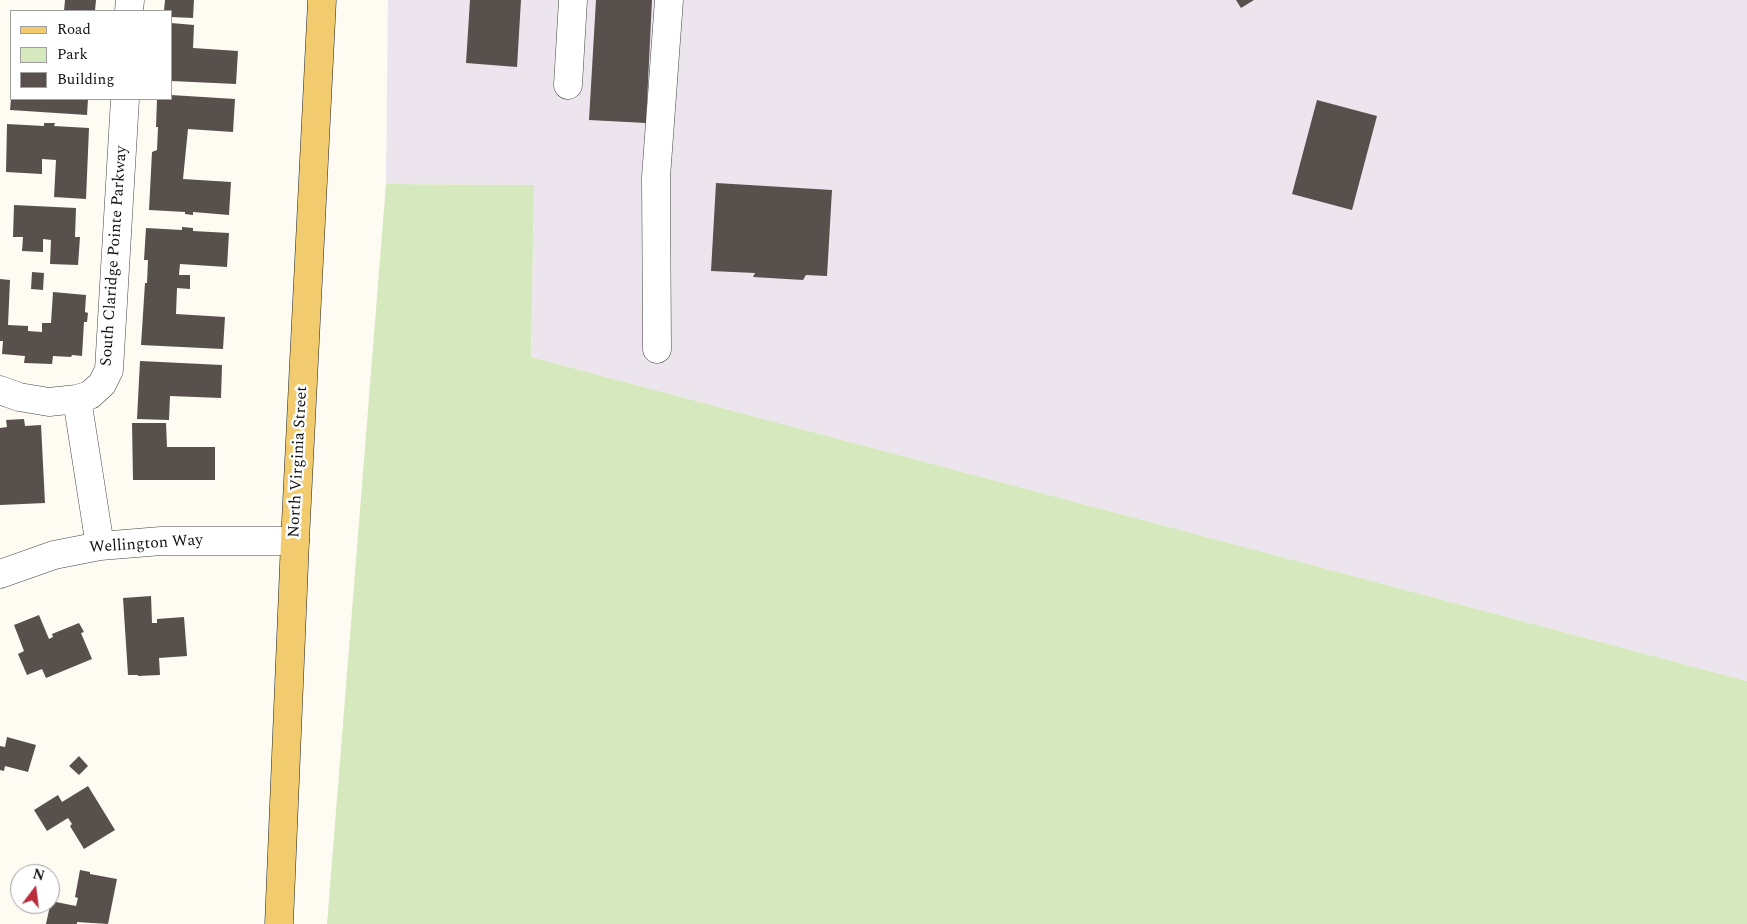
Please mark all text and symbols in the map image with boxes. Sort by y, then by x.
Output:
legend [10,10,172,100]
text: Road [57,18,91,41]
text: Park [57,43,88,66]
text: Building [57,68,114,91]
street label: South Claridge Pointe Parkway [98,145,132,367]
street label: North Virginia Street [285,386,313,538]
street label: Wellington Way [89,531,203,559]
text: N [31,863,47,887]
north arrow [10,864,60,914]

